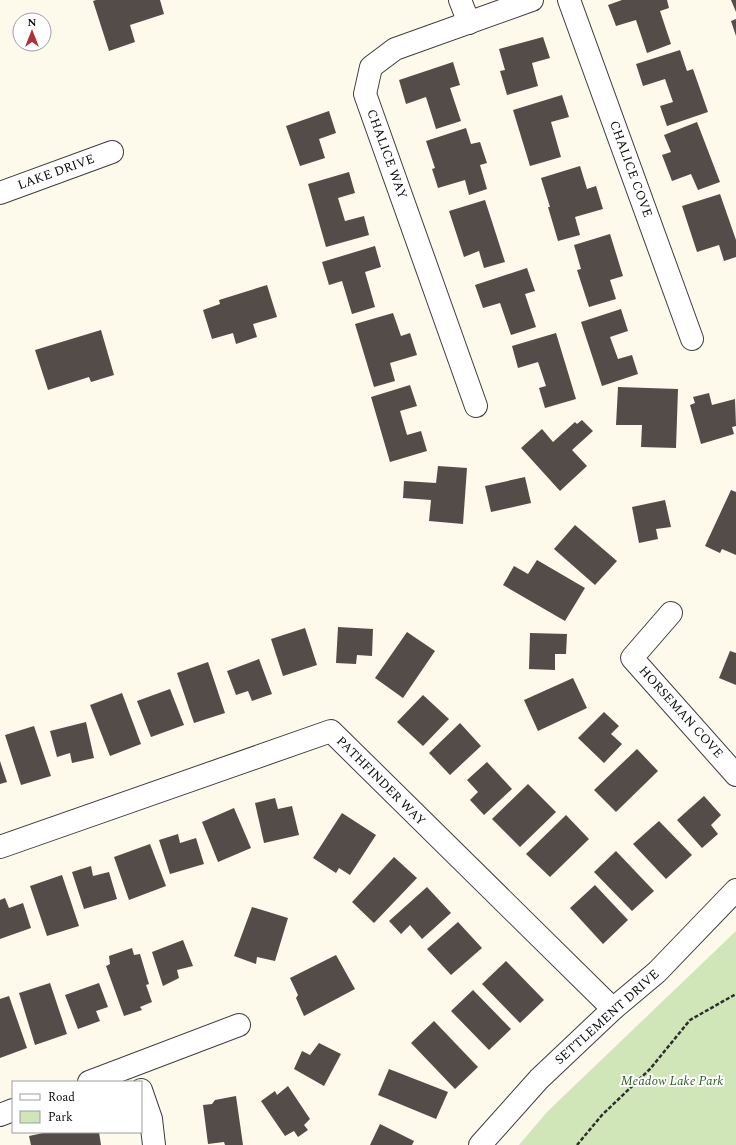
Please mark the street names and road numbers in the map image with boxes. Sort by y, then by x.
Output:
street label: CHALICE WAY [361,106,413,202]
street label: CHALICE COVE [604,118,658,220]
street label: LAKE DRIVE [15,149,97,195]
street label: HORSEMAN COVE [634,661,728,763]
street label: PATHFINDER WAY [332,732,430,830]
street label: SETTLEMENT DRIVE [550,964,664,1070]

